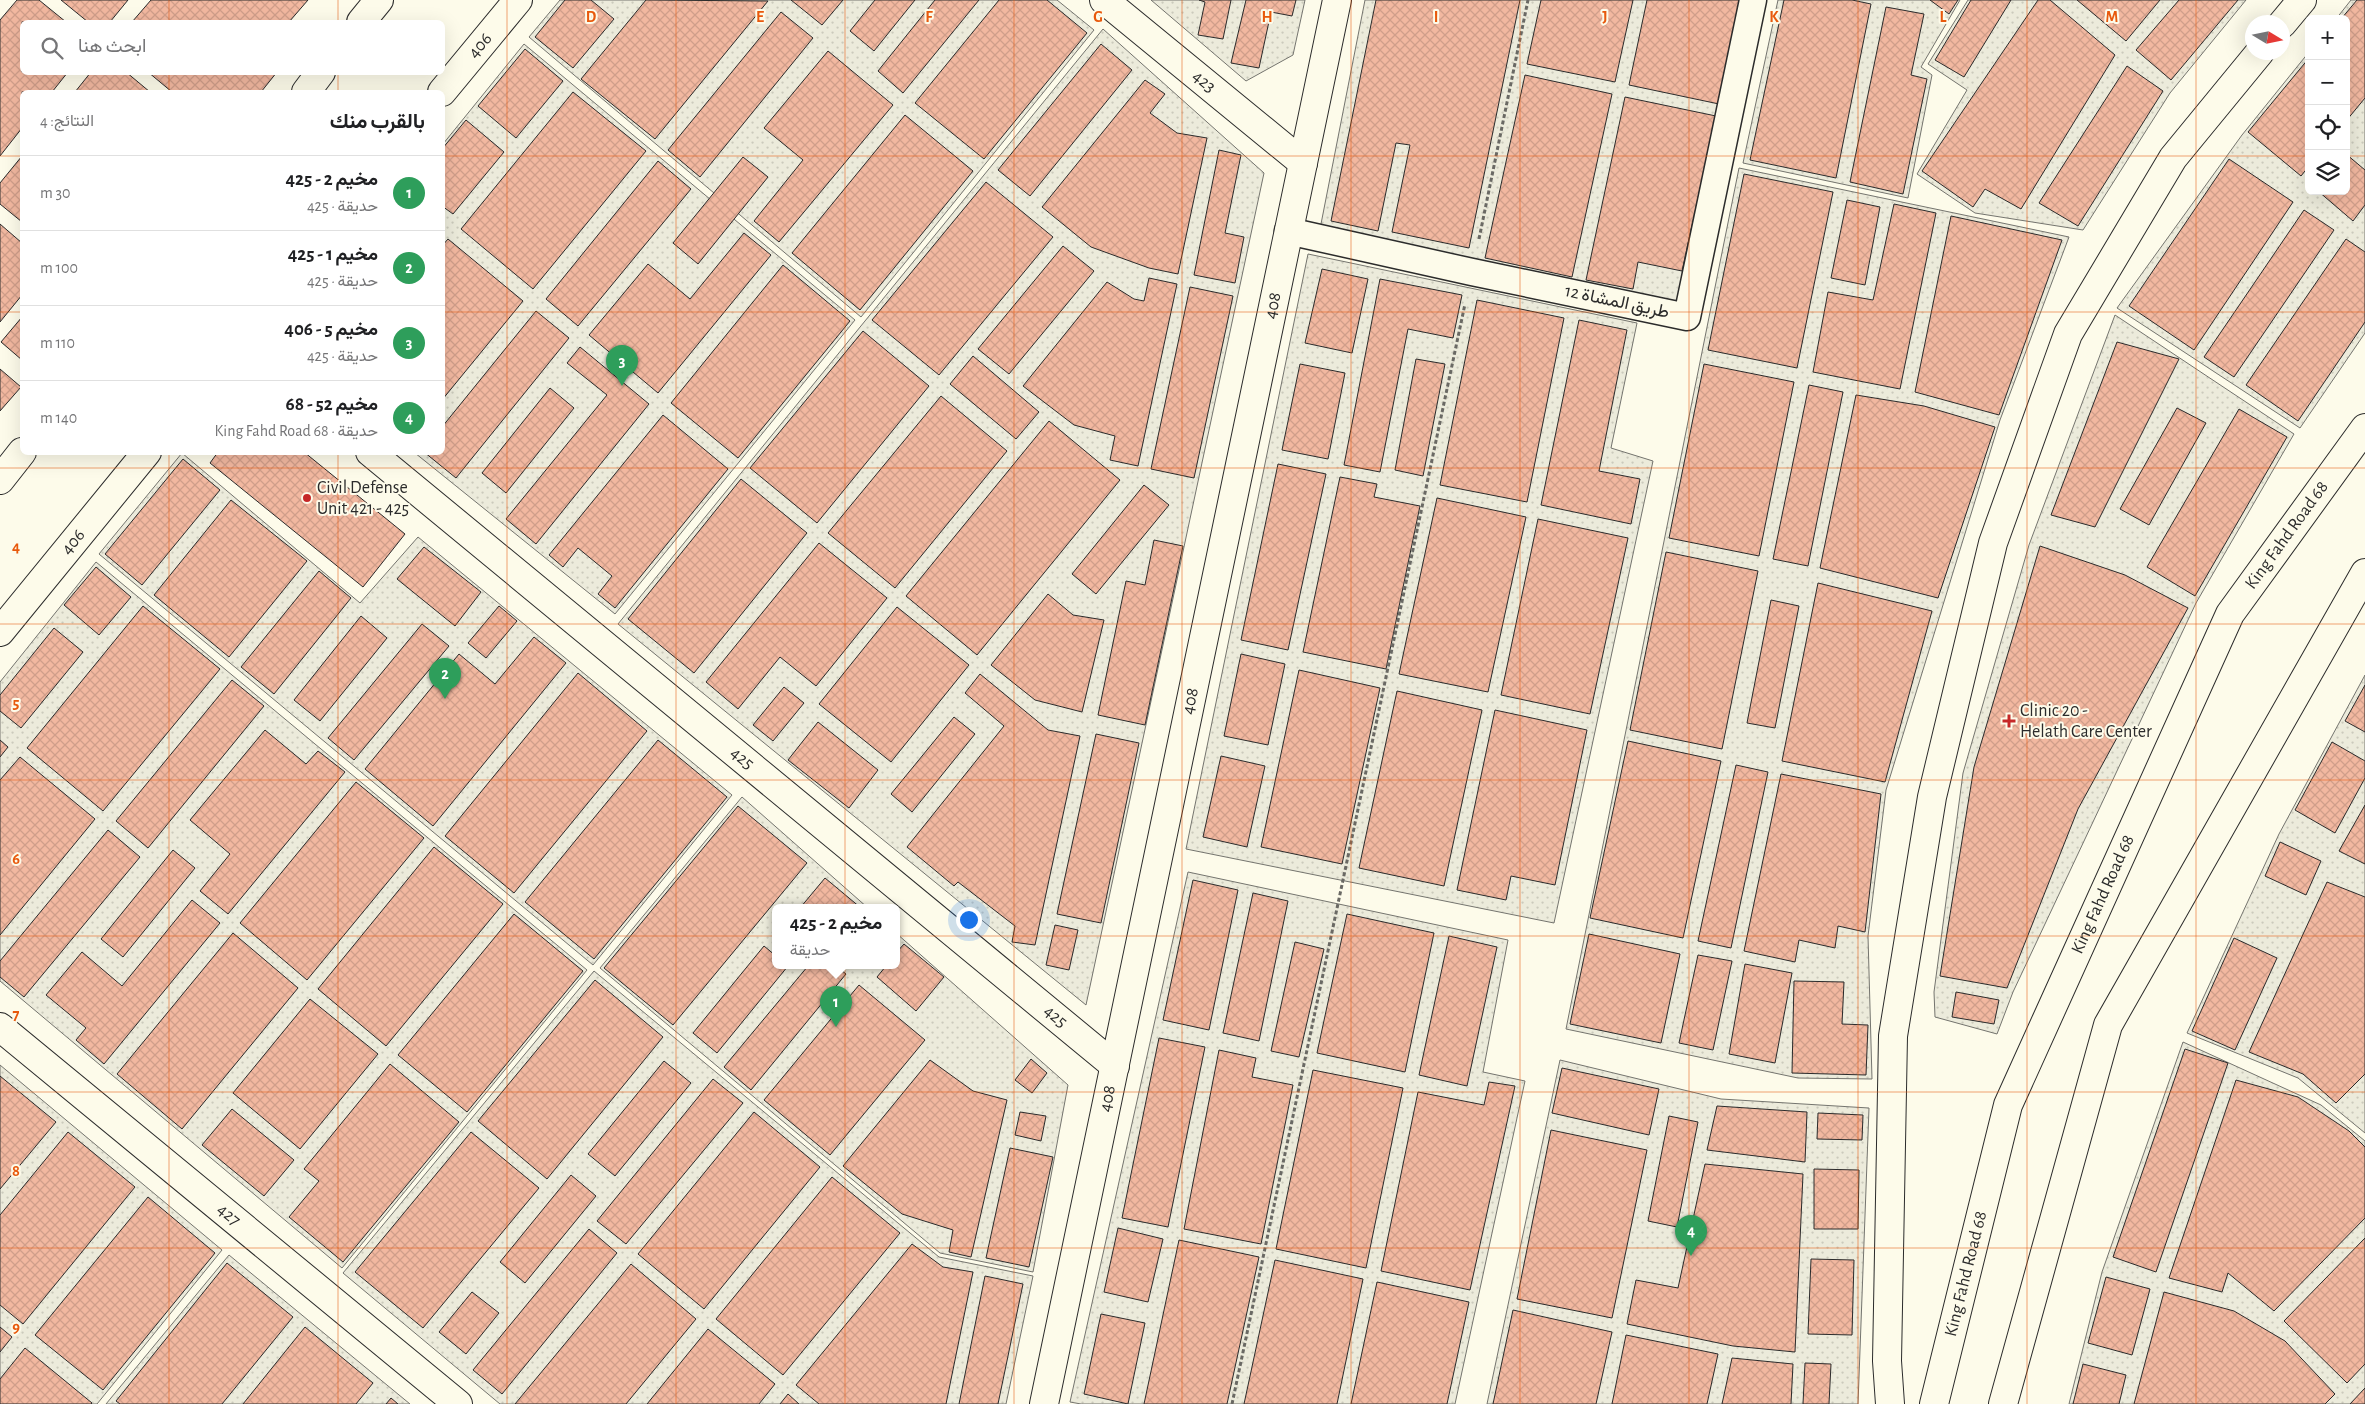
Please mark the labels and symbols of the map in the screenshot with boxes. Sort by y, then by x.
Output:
text: D [586,9,597,25]
text: E [756,9,764,25]
text: F [925,9,933,25]
text: G [1093,9,1103,25]
text: H [1261,9,1273,25]
text: I [1434,9,1438,25]
text: J [1602,9,1608,25]
text: K [1769,9,1779,25]
text: L [1940,9,1947,25]
text: M [2106,9,2118,25]
north arrow [2245,15,2290,60]
street label: 406 [465,30,496,62]
street label: 423 [1189,67,1219,96]
street label: طريق المشاة 12 [1563,282,1671,323]
street label: 408 [1262,291,1285,321]
pin: 3 [606,345,638,386]
street label: King Fahd Road 68 [2242,478,2332,593]
place label: Civil Defense Unit 421 - 425 [317,479,409,518]
marker: Civil Defense Unit 421 - 425 [301,492,313,504]
street label: 406 [58,526,89,558]
text: 4 [12,539,20,555]
pin: 2 [429,658,461,699]
street label: 408 [1179,686,1202,716]
text: 5 [13,695,20,711]
place label: Clinic 20 - Helath Care Center [2020,702,2152,741]
marker: Clinic 20 - Helath Care Center [2002,714,2016,728]
street label: 425 [727,744,757,773]
street label: King Fahd Road 68 [2069,832,2138,957]
text: 6 [12,851,20,867]
your location [956,907,982,933]
pin: 1 [820,986,852,1027]
street label: 425 [1040,1002,1070,1031]
text: 7 [13,1007,20,1023]
street label: 408 [1096,1084,1119,1114]
text: 8 [12,1163,20,1179]
street label: 427 [213,1200,244,1230]
street label: King Fahd Road 68 [1942,1209,1990,1338]
pin: 4 [1675,1215,1707,1256]
text: 9 [12,1319,20,1335]

